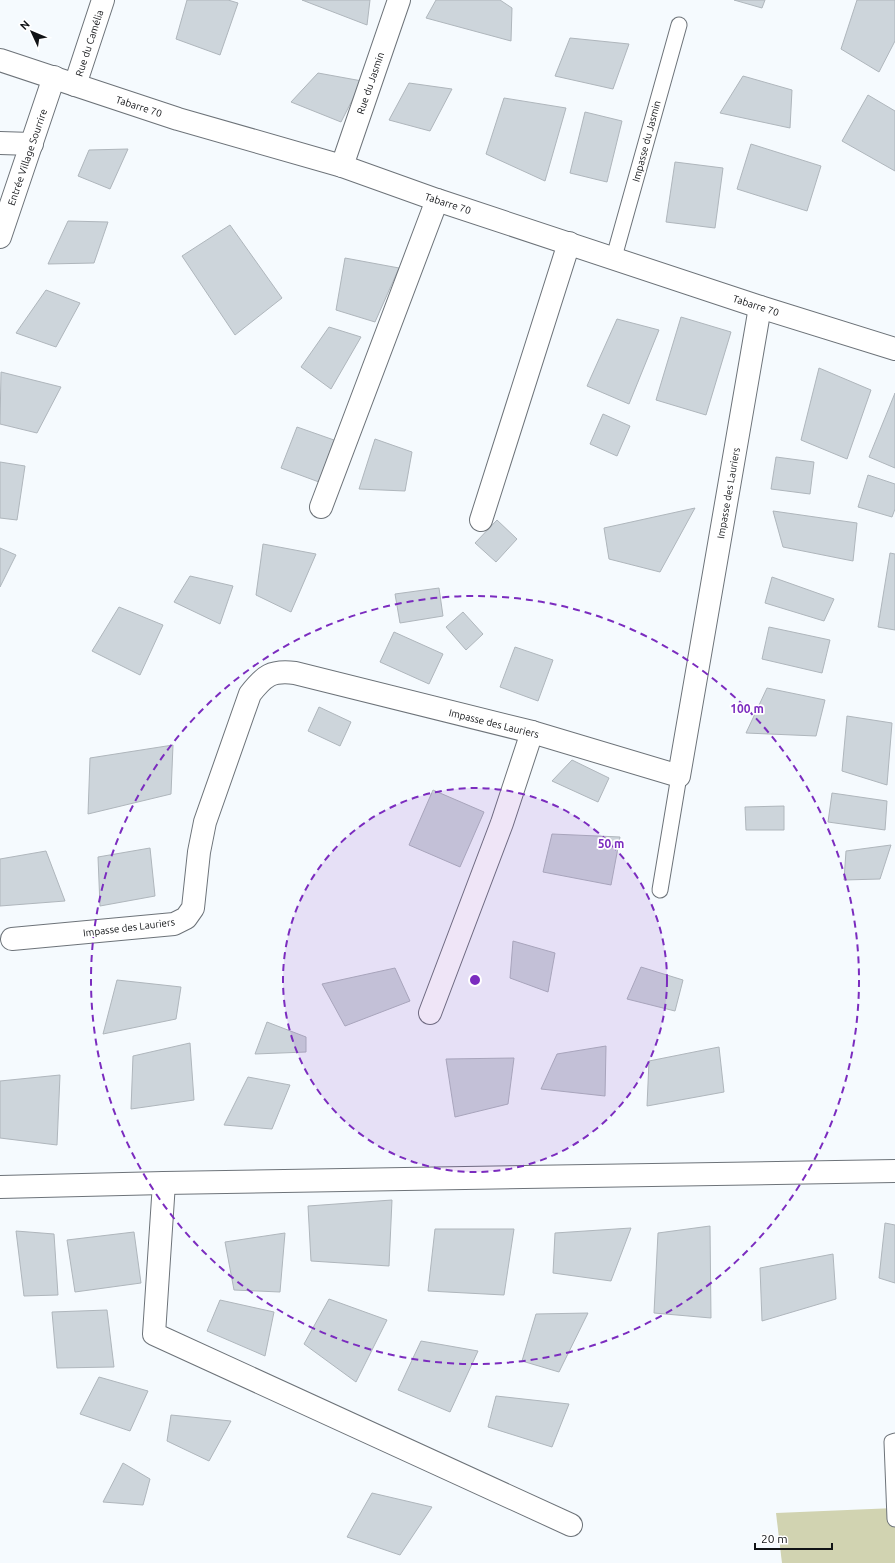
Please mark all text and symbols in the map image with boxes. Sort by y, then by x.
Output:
street label: Rue du Camélia [74,9,105,78]
north arrow [12,12,52,52]
text: N [18,18,32,32]
street label: Rue du Jasmin [355,51,386,116]
street label: Tabarre 70 [114,94,164,119]
street label: Impasse du Jasmin [630,99,663,183]
street label: Entrée Village Sourrire [6,107,49,207]
street label: Tabarre 70 [423,191,473,216]
street label: Tabarre 70 [731,293,781,318]
street label: Impasse des Lauriers [715,447,742,540]
text: 100 m [730,702,764,715]
street label: Impasse des Lauriers [448,707,540,740]
text: 50 m [598,837,624,850]
street label: Impasse des Lauriers [82,916,176,939]
centre of rings [468,973,482,987]
scale bar [755,1525,832,1551]
text: 20 m [761,1532,788,1545]

